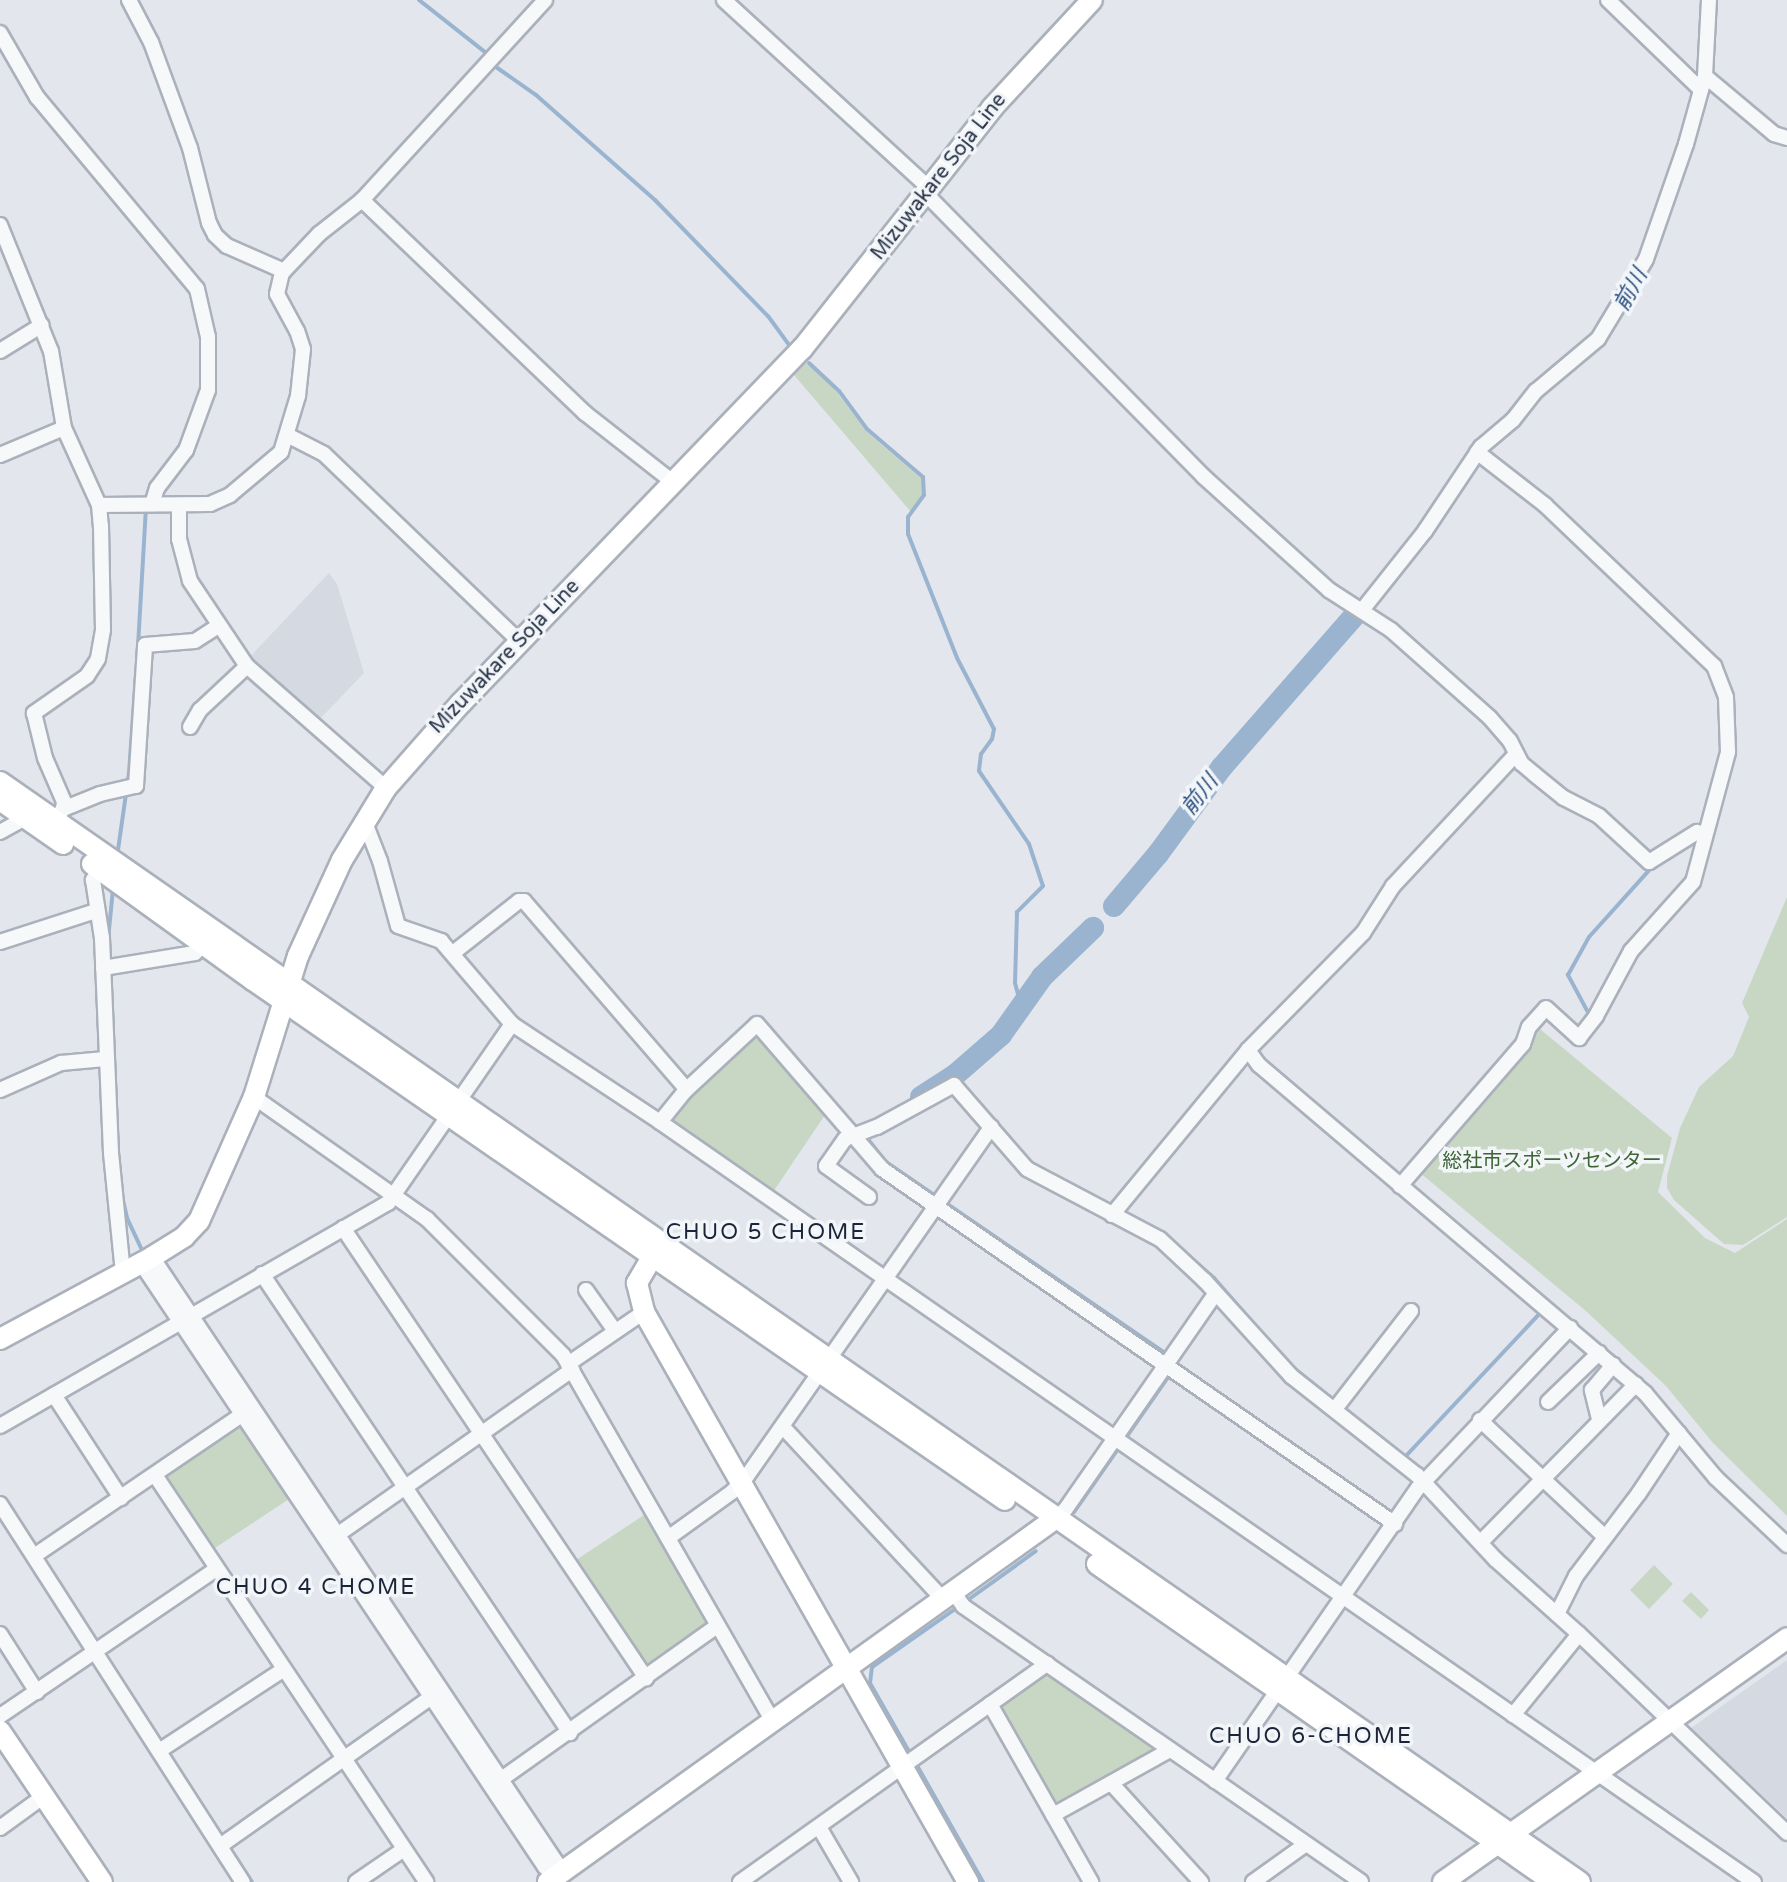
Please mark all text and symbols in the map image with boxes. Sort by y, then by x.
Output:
street label: Mizuwakare Soja Line [866,89,1012,265]
water label: 前川 [1609,264,1653,316]
street label: Mizuwakare Soja Line [425,575,585,739]
water label: 前川 [1176,770,1224,820]
park label: 総社市スポーツセンター [1442,1149,1662,1173]
district label: CHUO 5 CHOME [666,1220,866,1246]
district label: CHUO 4 CHOME [216,1575,416,1601]
district label: CHUO 6-CHOME [1209,1724,1413,1750]

